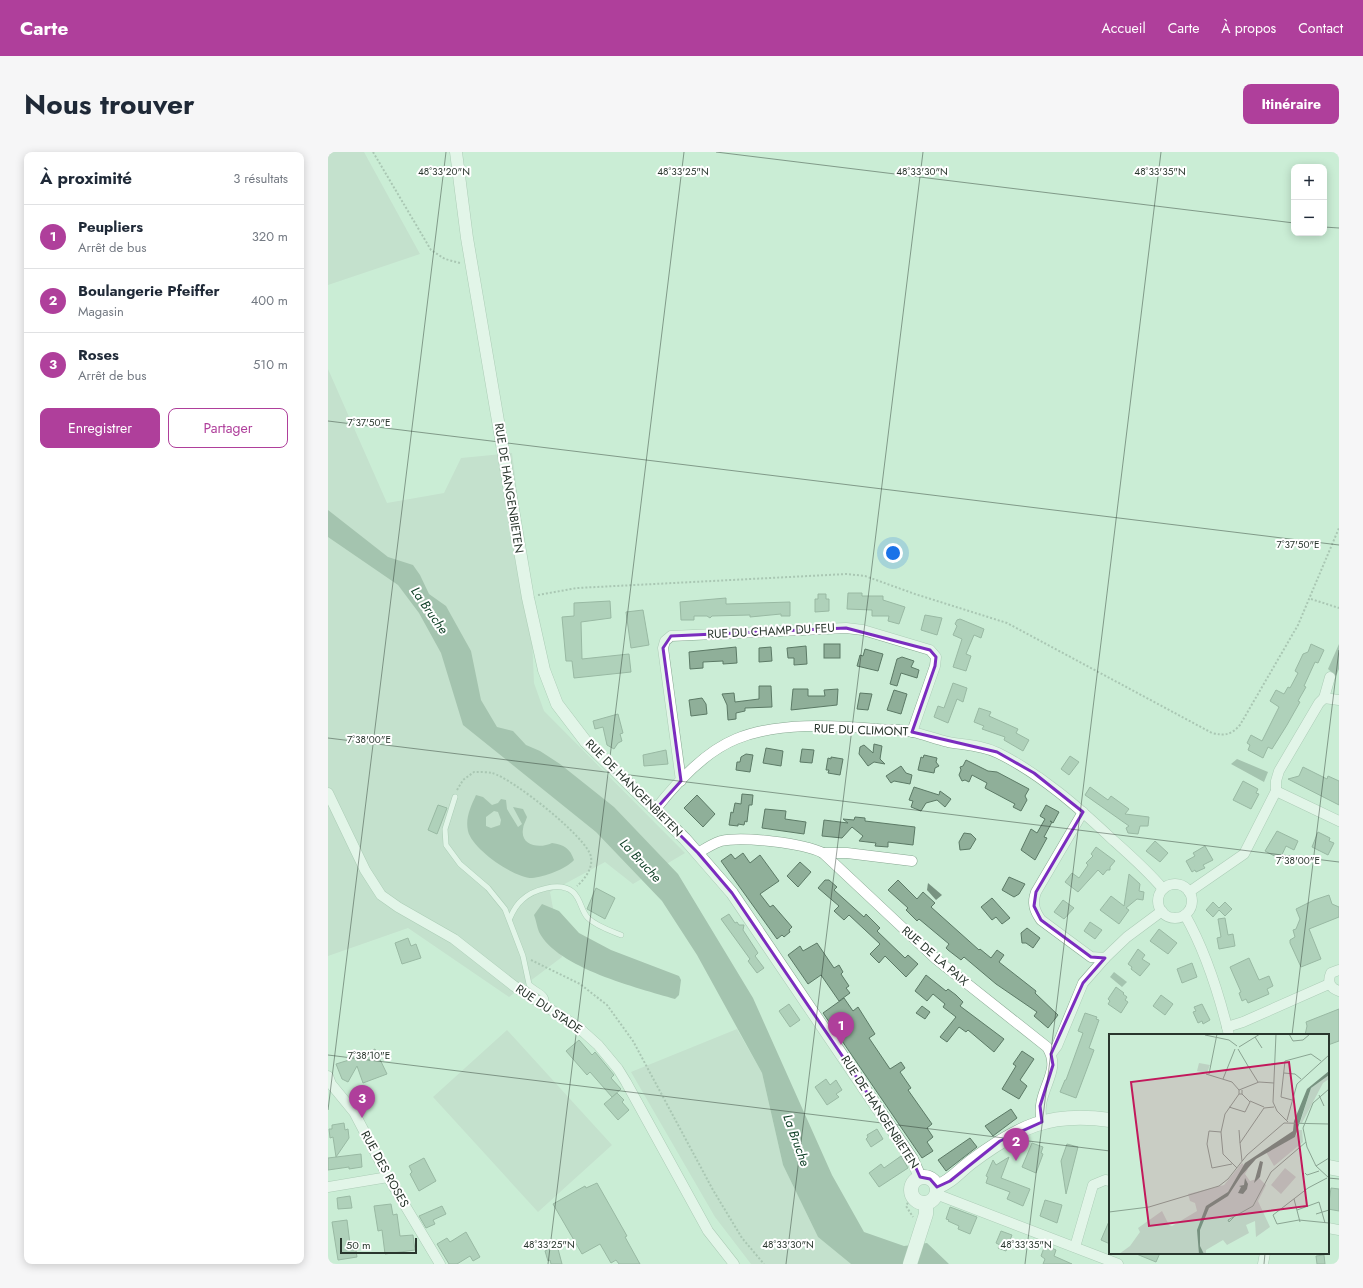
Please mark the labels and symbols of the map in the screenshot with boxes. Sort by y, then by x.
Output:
text: 48°33'20"N [418,164,470,179]
text: 48°33'25"N [657,164,709,179]
text: 48°33'30"N [896,164,948,179]
text: 48°33'35"N [1134,164,1186,179]
text: 7°37'50"E [347,415,391,430]
street label: RUE DE HANGENBIETEN [490,422,528,554]
text: 7°37'50"E [1276,537,1320,552]
your location [883,543,903,563]
water label: La Bruche [406,583,453,638]
street label: RUE DU CHAMP DU FEU [707,619,835,643]
street label: RUE DU CLIMONT [814,719,909,741]
text: 7°38'00"E [347,732,391,747]
street label: RUE DE HANGENBIETEN [581,735,687,841]
water label: La Bruche [615,834,666,887]
text: 7°38'00"E [1276,853,1320,868]
street label: RUE DE LA PAIX [898,922,973,990]
street label: RUE DU STADE [512,980,586,1038]
pin: 1 [828,1012,854,1045]
inset map [1109,1034,1329,1254]
text: 7°38'10"E [348,1048,390,1063]
street label: RUE DE HANGENBIETEN [837,1052,923,1172]
pin: 3 [349,1085,375,1118]
water label: La Bruche [778,1112,815,1169]
street label: RUE DES ROSES [356,1127,414,1211]
pin: 2 [1003,1128,1029,1161]
scale bar [340,1236,417,1255]
text: 48°33'25"N [523,1237,575,1252]
text: 48°33'30"N [762,1237,814,1252]
text: 48°33'35"N [1000,1237,1052,1252]

